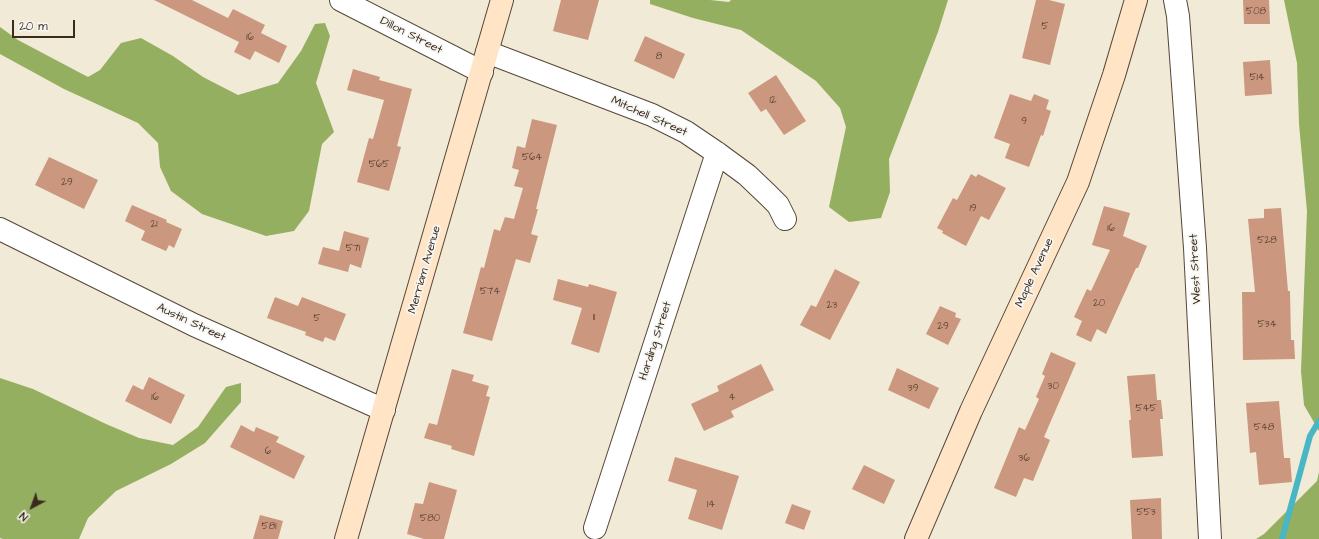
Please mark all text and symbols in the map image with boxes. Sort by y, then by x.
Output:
house number: 508 [1246,6,1266,18]
scale bar [14,12,77,38]
street label: Dillon Street [377,14,445,58]
text: 20 m [19,18,48,35]
house number: 5 [1041,21,1049,33]
house number: 16 [246,32,254,44]
house number: 8 [656,51,662,63]
house number: 514 [1249,72,1265,84]
street label: Mitchell Street [609,94,689,140]
house number: 12 [769,95,777,107]
house number: 9 [1021,116,1027,128]
house number: 564 [522,152,542,164]
house number: 565 [369,159,389,171]
house number: 29 [61,177,73,189]
house number: 19 [970,203,976,215]
house number: 21 [150,219,158,231]
house number: 16 [1107,223,1115,235]
street label: Merriam Avenue [406,224,444,316]
street label: West Street [1187,233,1205,305]
house number: 528 [1257,235,1277,247]
street label: Maple Avenue [1013,236,1057,310]
house number: 571 [346,243,360,255]
house number: 574 [480,286,500,298]
house number: 20 [1093,298,1105,310]
street label: Harding Street [636,300,676,382]
house number: 23 [827,300,837,312]
street label: Austin Street [154,301,228,345]
house number: 11 [593,312,595,324]
house number: 5 [313,313,321,325]
house number: 534 [1258,319,1276,331]
house number: 29 [937,321,949,333]
house number: 30 [1047,381,1059,393]
house number: 39 [908,383,918,395]
house number: 16 [151,392,159,404]
house number: 4 [729,392,735,404]
house number: 545 [1136,403,1156,415]
house number: 548 [1254,422,1274,434]
house number: 6 [265,446,271,458]
house number: 36 [1018,453,1030,465]
north arrow [12,487,52,527]
house number: 14 [707,499,715,511]
house number: 553 [1136,507,1156,519]
text: N [16,509,31,524]
house number: 580 [420,513,440,525]
house number: 581 [262,521,276,533]

